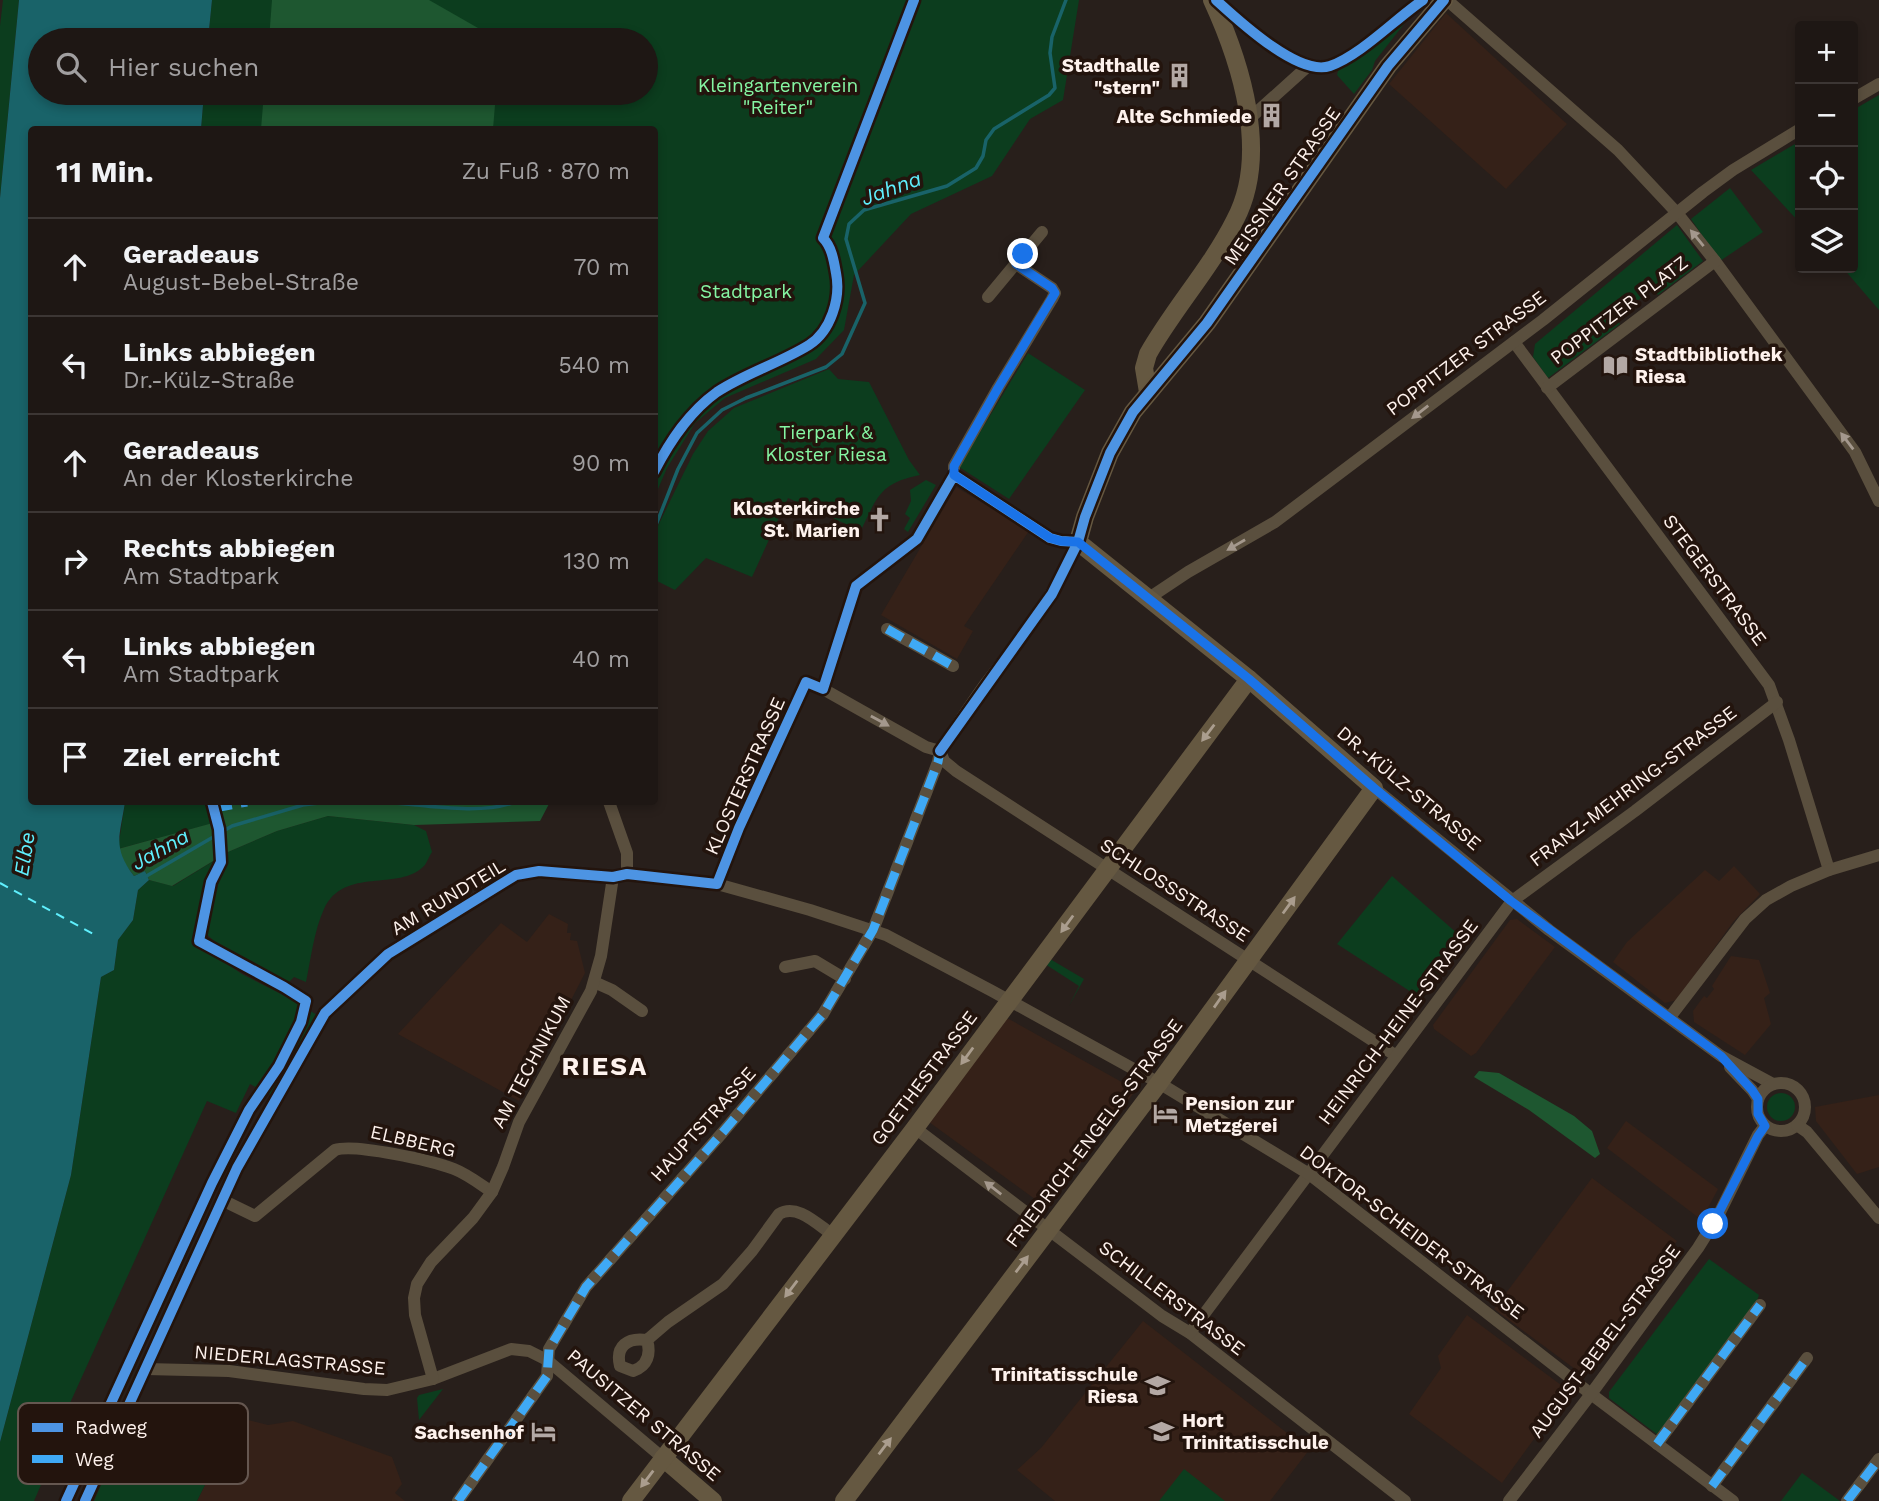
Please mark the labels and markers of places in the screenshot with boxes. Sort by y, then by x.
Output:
place label: Stadthalle "stern" [1062,54,1160,99]
building icon: Stadthalle "stern" [1166,62,1194,90]
building icon: Alte Schmiede [1258,102,1286,130]
place label: Alte Schmiede [1116,105,1252,128]
place label: Stadtbibliothek Riesa [1635,343,1783,388]
library icon: Stadtbibliothek Riesa [1601,351,1629,379]
place label: Klosterkirche St. Marien [733,497,860,542]
church icon: Klosterkirche St. Marien [866,505,894,533]
place label: Pension zur Metzgerei [1185,1092,1295,1137]
hotel icon: Pension zur Metzgerei [1151,1100,1179,1128]
place label: Trinitatisschule Riesa [991,1363,1138,1408]
school or university icon: Trinitatisschule Riesa [1144,1371,1172,1399]
place label: Hort Trinitatisschule [1182,1409,1329,1454]
school or university icon: Hort Trinitatisschule [1148,1417,1176,1445]
hotel icon: Sachsenhof [530,1418,558,1446]
place label: Sachsenhof [415,1421,524,1444]

